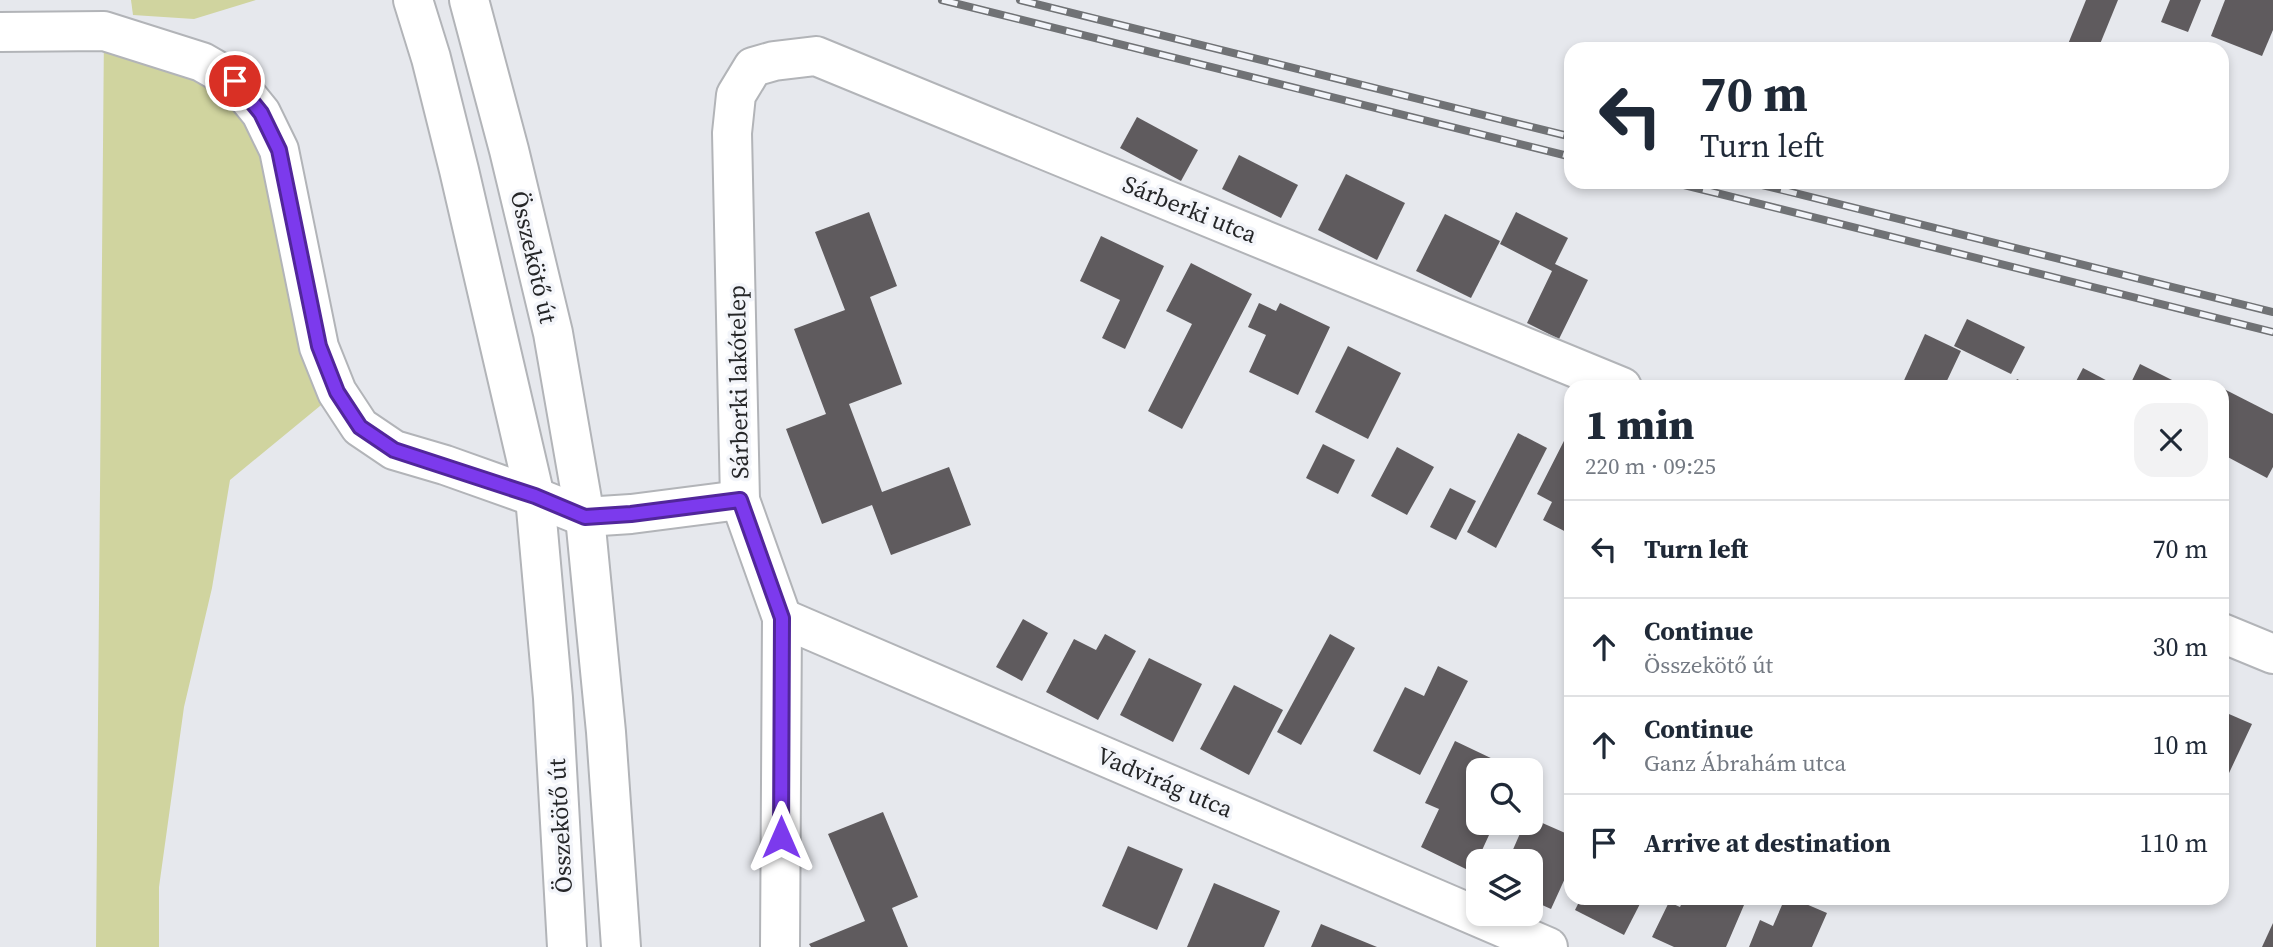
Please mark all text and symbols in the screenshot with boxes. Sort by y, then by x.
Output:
pin [205,51,265,111]
text: 70 m [1700,60,1808,127]
icon: arrive [216,62,254,100]
icon: left [1585,70,1676,161]
text: Turn left [1700,124,1824,168]
street label: Sárberki utca [1118,167,1263,251]
street label: Összekötő út [503,188,565,327]
street label: Sárberki lakótelep [720,285,756,479]
text: 1 min [1585,395,1695,453]
button: close [2134,403,2208,477]
text: 220 m · 09:25 [1585,450,1716,482]
icon: left [1585,530,1623,568]
text: Turn left [1644,531,1748,567]
text: 70 m [2153,531,2208,567]
text: Continue [1644,613,1753,649]
icon: ahead [1585,628,1623,666]
text: 30 m [2153,629,2208,665]
text: Összekötő út [1644,649,1773,681]
text: Continue [1644,711,1753,747]
icon: ahead [1585,726,1623,764]
text: 10 m [2153,727,2208,763]
street label: Vadvirág utca [1092,739,1239,826]
text: Ganz Ábrahám utca [1644,747,1846,779]
street label: Összekötő út [540,758,580,894]
map controls [1466,758,1543,926]
button: search [1466,758,1543,835]
position arrow [744,800,818,874]
icon: arrive [1585,824,1623,862]
text: Arrive at destination [1644,825,1891,861]
text: 110 m [2140,825,2208,861]
button: layers [1466,849,1543,926]

